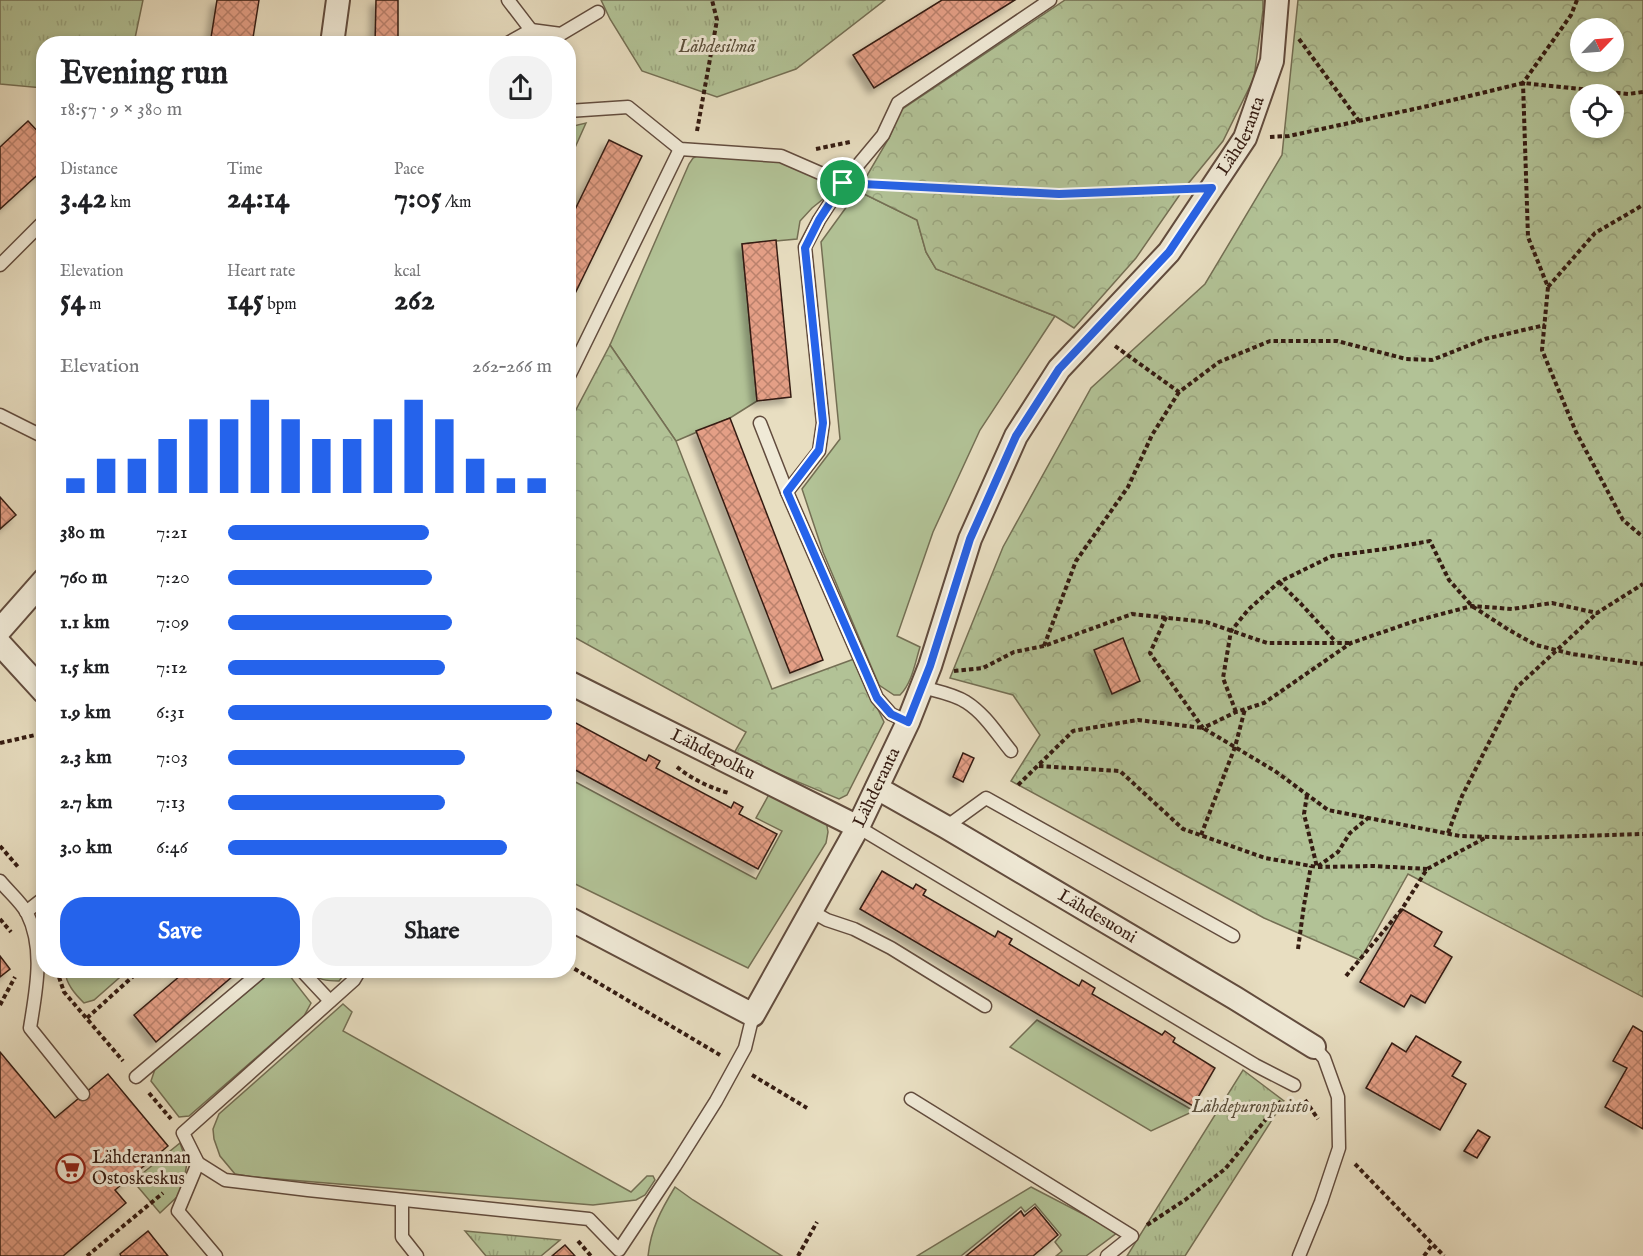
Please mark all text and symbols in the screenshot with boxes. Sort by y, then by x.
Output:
north arrow [1570,18,1624,72]
map controls [1570,18,1624,138]
park label: Lähdesilmä [678,36,756,59]
text: Evening run [60,53,228,95]
button: share [489,56,552,119]
button: locate [1570,84,1624,138]
street label: Lähderanta [1212,93,1270,180]
text: 18:57 · 9 × 380 m [60,97,182,122]
pin [817,157,868,208]
text: Distance [60,160,118,180]
text: Time [227,160,263,180]
text: Pace [394,160,424,180]
icon: arrive [826,166,859,199]
text: 3.42 [60,180,107,218]
text: 24:14 [227,180,290,218]
text: 7:05 [394,180,442,218]
text: km [107,193,131,213]
text: /km [442,193,471,213]
text: Elevation [60,262,123,282]
text: Heart rate [227,262,295,282]
text: kcal [394,262,421,282]
text: 54 [60,282,85,320]
text: 145 [227,282,264,320]
text: 262 [394,282,435,320]
text: m [85,295,101,315]
text: bpm [264,295,297,315]
text: Elevation [60,354,139,379]
text: 262–266 m [472,354,552,379]
text: 380 m [60,520,105,545]
text: 7:21 [156,520,187,545]
text: 760 m [60,565,107,590]
text: 7:20 [156,565,190,590]
text: 1.1 km [60,610,110,635]
text: 7:09 [156,610,189,635]
text: 1.5 km [60,655,110,680]
text: 7:12 [156,655,187,680]
text: 1.9 km [60,700,111,725]
text: 6:31 [156,700,185,725]
street label: Lähdepolku [667,724,759,785]
street label: Lähderanta [848,744,906,831]
text: 2.3 km [60,745,112,770]
text: 7:03 [156,745,188,770]
text: 2.7 km [60,790,113,815]
text: 7:13 [156,790,186,815]
text: 3.0 km [60,835,112,860]
text: 6:46 [156,835,188,860]
street label: Lähdesuoni [1054,884,1141,949]
button: Save [60,897,300,966]
button: Share [312,897,552,966]
park label: Lähdepuronpuisto [1191,1096,1308,1119]
place label: Lähderannan Ostoskeskus [92,1147,191,1191]
supermarket icon: Lähderannan Ostoskeskus [55,1152,87,1184]

